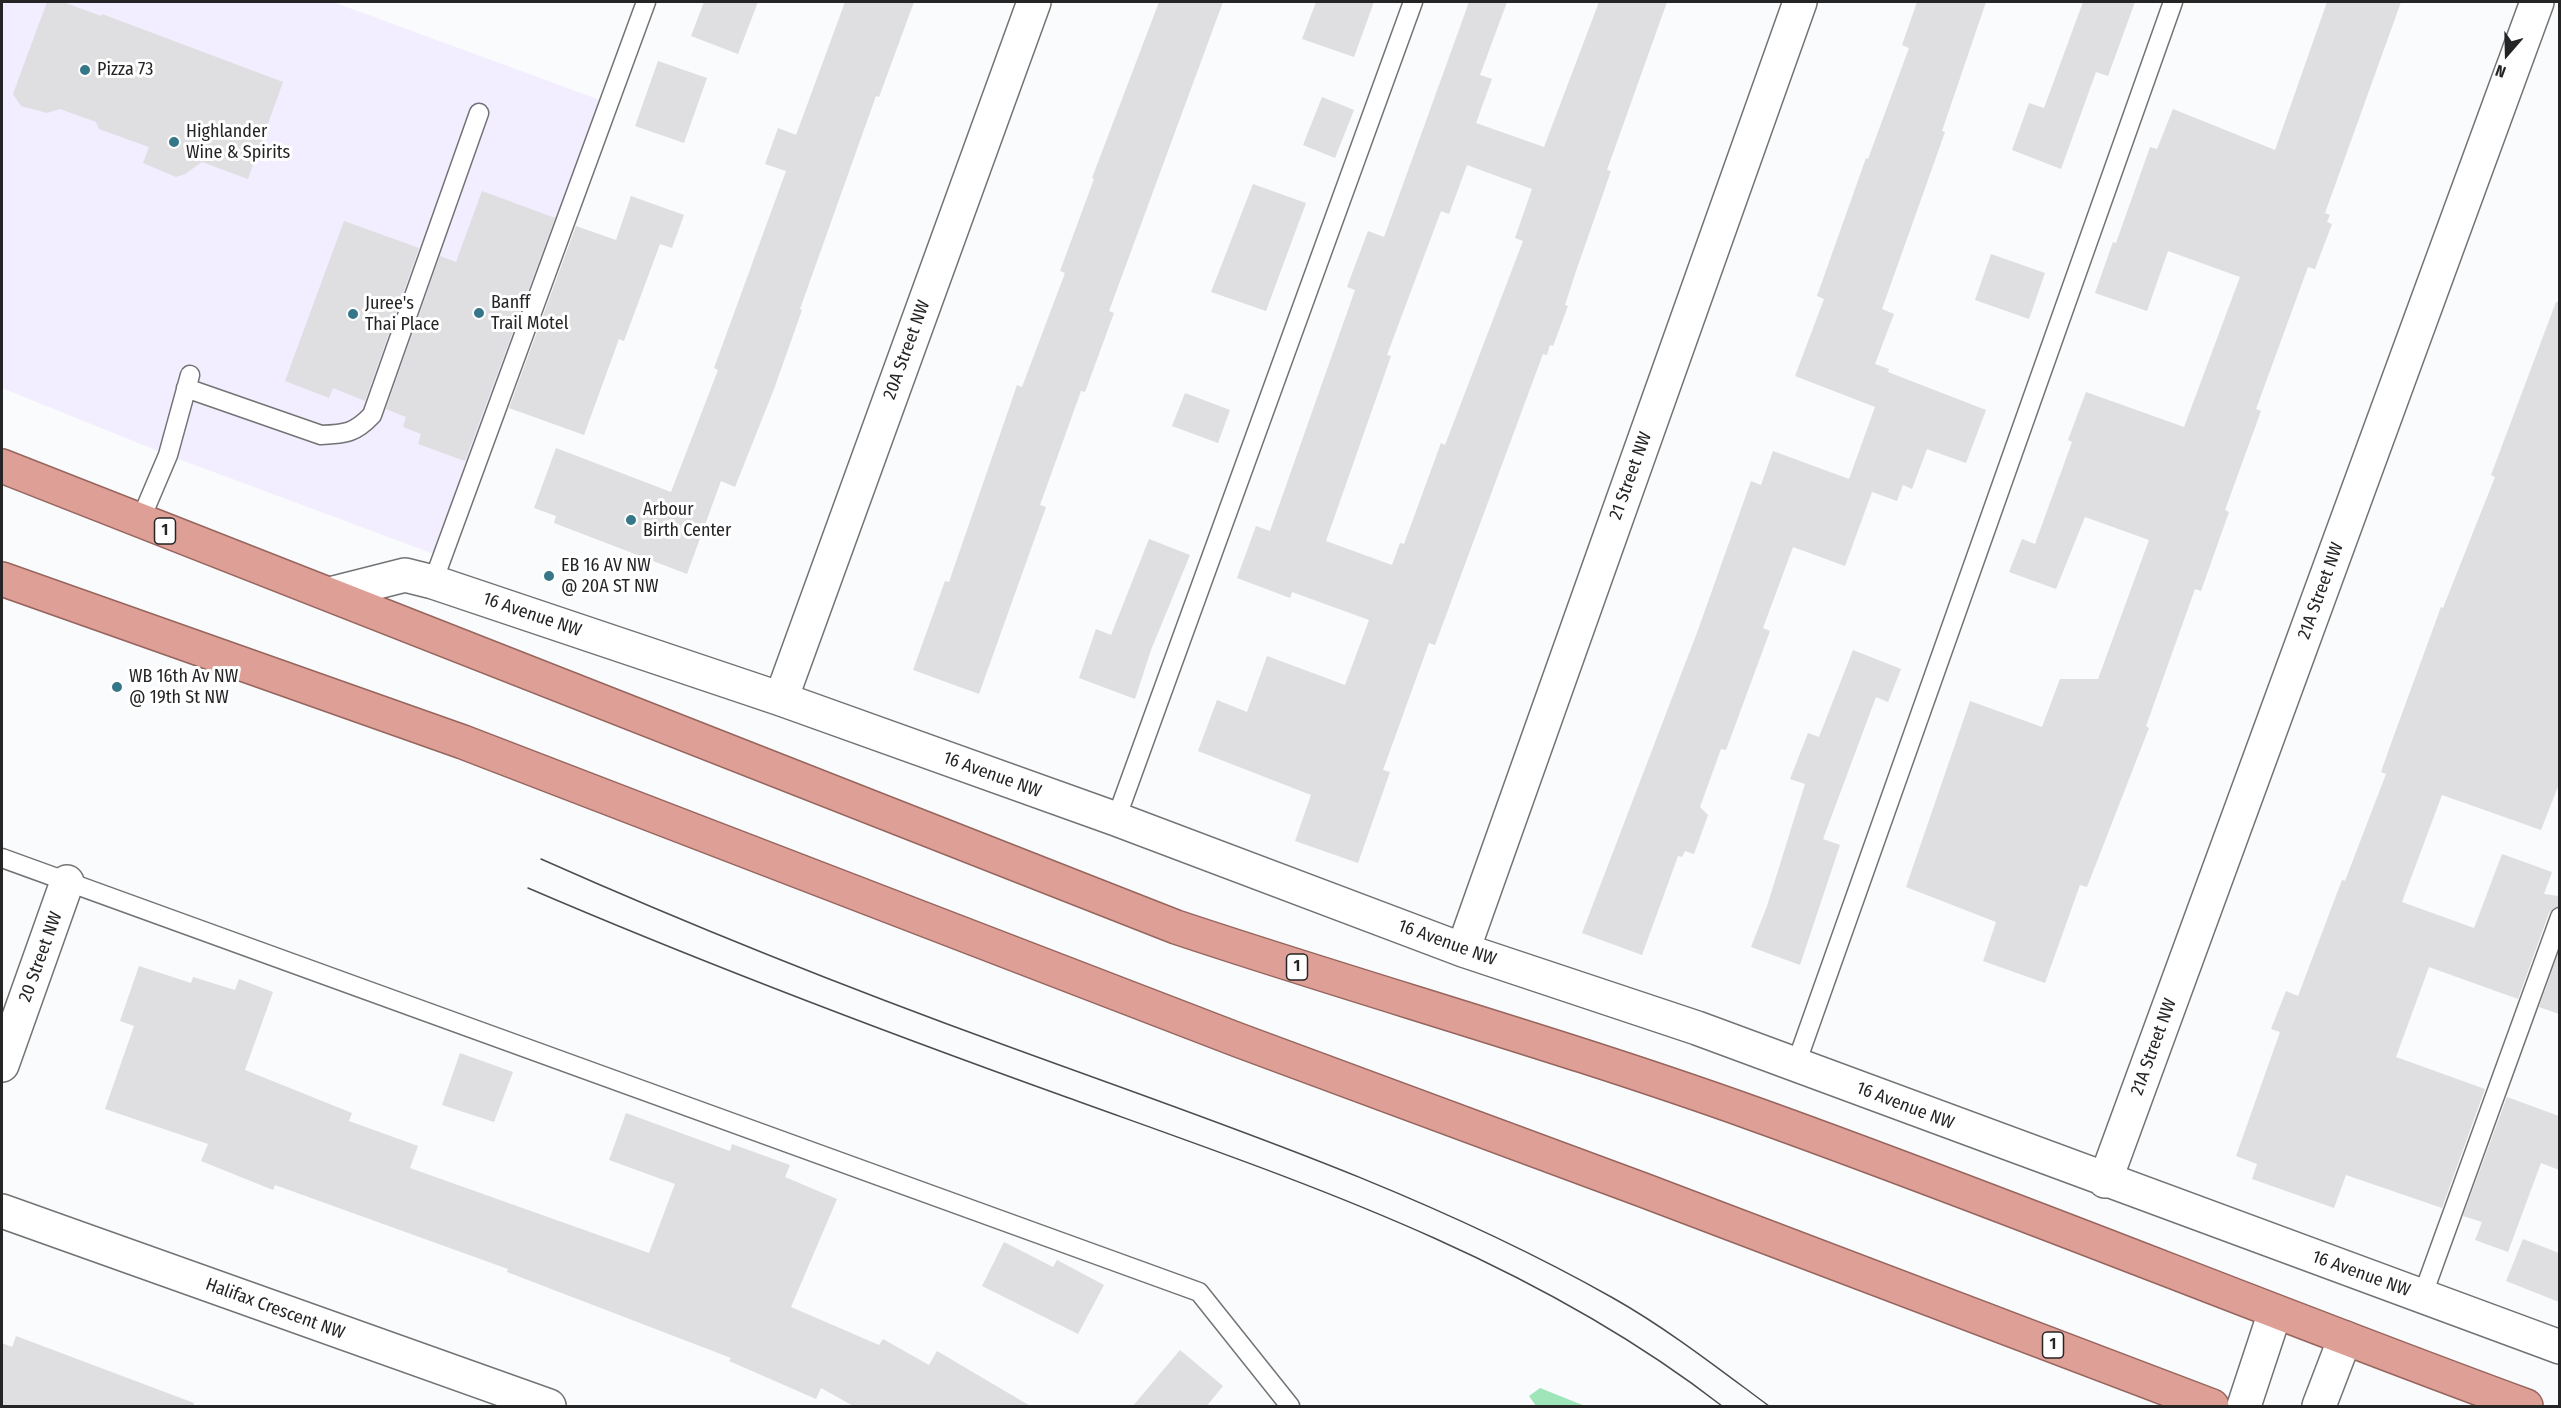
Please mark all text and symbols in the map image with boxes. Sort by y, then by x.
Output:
north arrow [2477,24,2537,84]
place label: Pizza 73 [97,59,153,81]
text: N [2493,61,2508,82]
marker: Pizza 73 [78,63,92,77]
place label: Highlander Wine & Spirits [186,121,290,164]
marker: Highlander Wine & Spirits [167,135,181,149]
place label: Banff Trail Motel [491,292,568,334]
place label: Juree's Thai Place [365,293,439,336]
street label: 20A Street NW [879,297,935,403]
marker: Banff Trail Motel [472,306,486,320]
marker: Juree's Thai Place [346,307,360,321]
street label: 21 Street NW [1605,429,1657,523]
place label: Arbour Birth Center [643,499,731,542]
marker: Arbour Birth Center [624,513,638,527]
road number: 1 [154,518,176,544]
street label: 21A Street NW [2294,540,2348,642]
place label: EB 16 AV NW @ 20A ST NW [561,555,658,598]
marker: EB 16 AV NW @ 20A ST NW [542,569,556,583]
street label: 16 Avenue NW [480,588,584,642]
place label: WB 16th Av NW @ 19th St NW [129,666,238,708]
marker: WB 16th Av NW @ 19th St NW [110,680,124,694]
street label: 16 Avenue NW [940,747,1044,803]
street label: 20 Street NW [15,909,67,1005]
street label: 16 Avenue NW [1395,915,1499,971]
road number: 1 [1286,954,1308,980]
street label: 21A Street NW [2127,996,2181,1098]
street label: 16 Avenue NW [1853,1077,1957,1135]
street label: 16 Avenue NW [2309,1246,2413,1302]
street label: Halifax Crescent NW [203,1274,347,1344]
road number: 1 [2042,1332,2064,1358]

